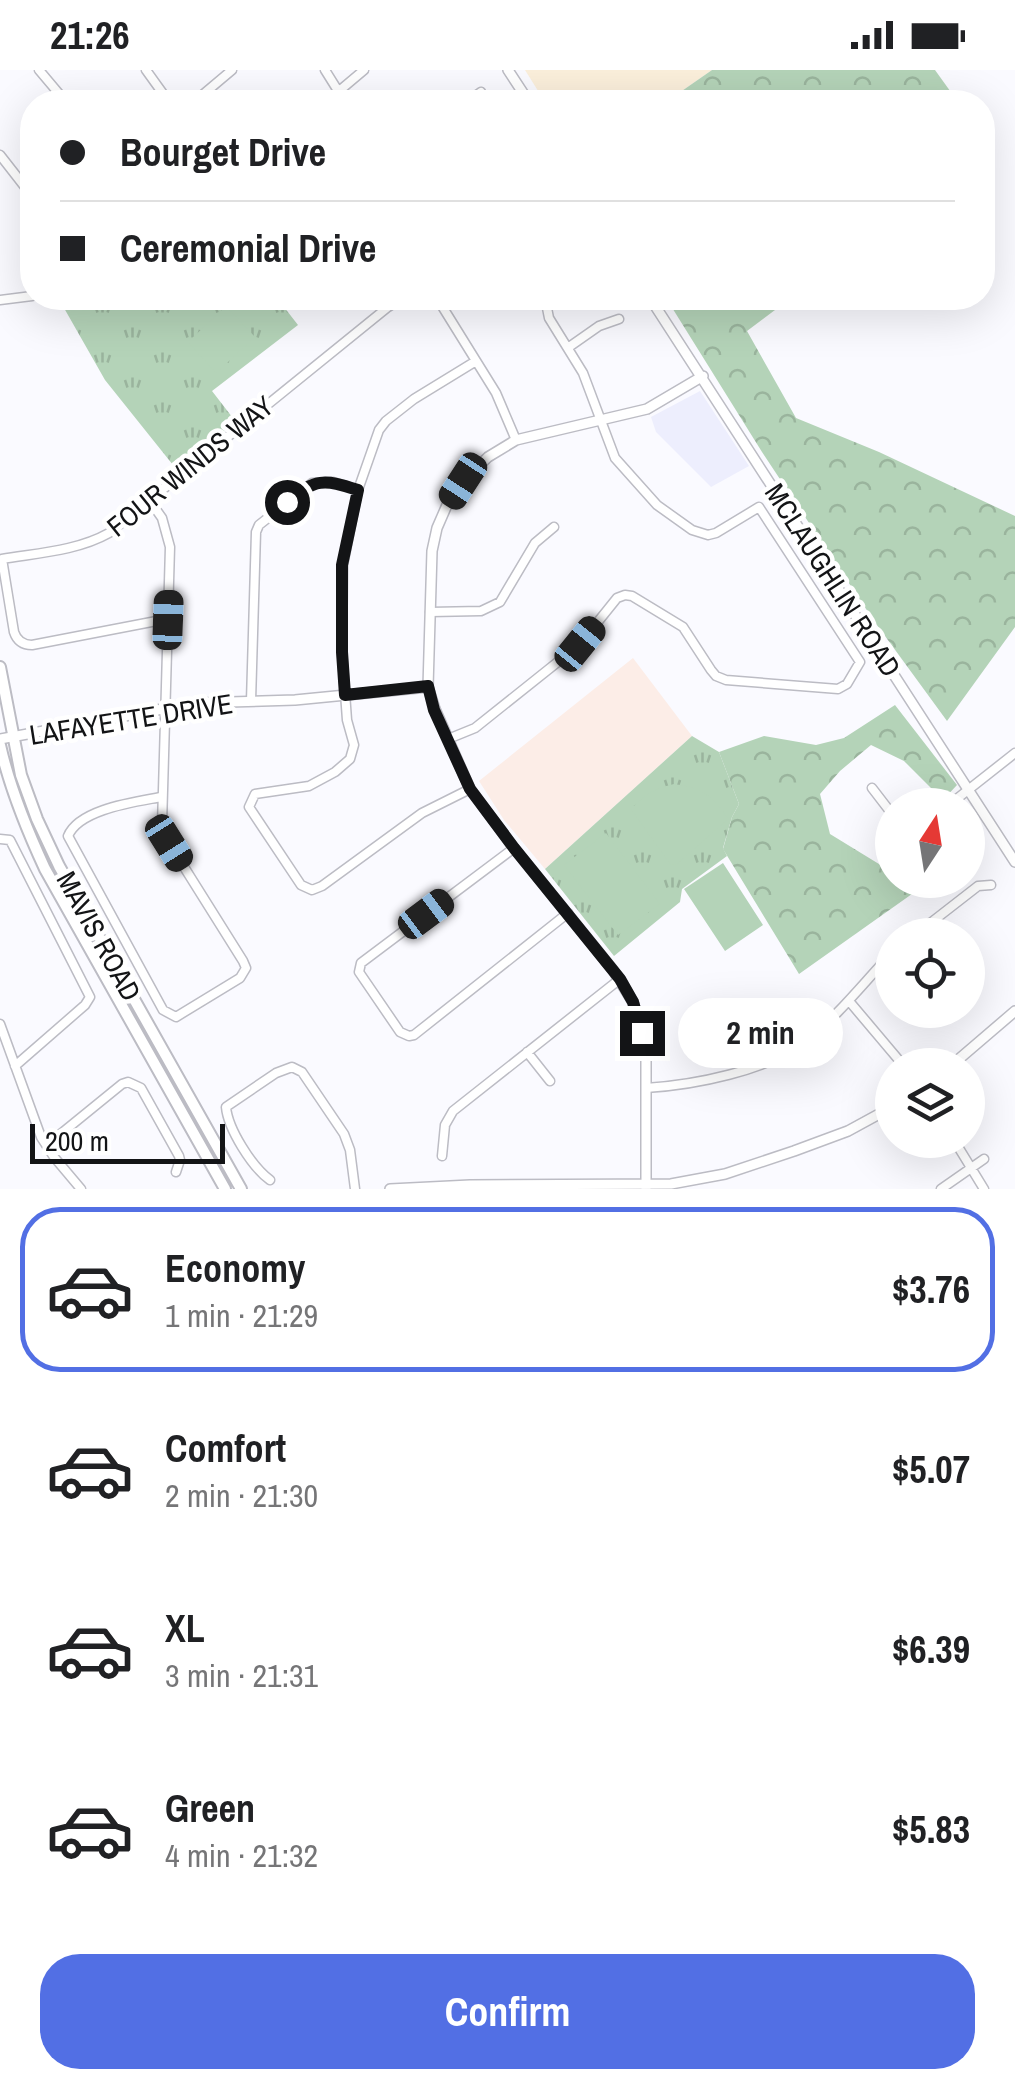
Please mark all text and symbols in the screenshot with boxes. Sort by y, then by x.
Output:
text: 21:26 [50,10,130,61]
text: Bourget Drive [120,127,326,178]
text: Ceremonial Drive [120,223,376,274]
street label: FOUR WINDS WAY [99,387,282,545]
car [434,448,492,514]
street label: MCLAUGHLIN ROAD [756,476,910,684]
route start [265,480,310,525]
car [152,589,184,651]
car [549,611,611,677]
street label: LAFAYETTE DRIVE [27,684,235,754]
north arrow [875,788,985,898]
map controls [875,788,985,1158]
car [140,810,198,876]
street label: MAVIS ROAD [48,864,150,1008]
car [393,884,459,944]
button: locate [875,918,985,1028]
callout: 2 min [677,998,842,1068]
route end [620,1011,665,1056]
text: 2 min [726,1011,795,1054]
button: layers [875,1048,985,1158]
scale bar [30,1119,225,1164]
text: 200 m [45,1122,109,1160]
text: Economy [165,1243,305,1294]
icon: car [45,1245,135,1335]
text: $3.76 [892,1264,970,1315]
text: 1 min · 21:29 [165,1294,318,1337]
text: Comfort [165,1423,286,1474]
icon: car [45,1425,135,1515]
text: $5.07 [892,1444,970,1495]
text: 2 min · 21:30 [165,1474,318,1517]
text: XL [165,1603,205,1654]
icon: car [45,1605,135,1695]
text: $6.39 [892,1624,970,1675]
text: 3 min · 21:31 [165,1654,318,1697]
text: Green [165,1783,255,1834]
icon: car [45,1785,135,1875]
text: $5.83 [892,1804,970,1855]
text: 4 min · 21:32 [165,1834,318,1877]
button: Confirm [40,1954,975,2069]

